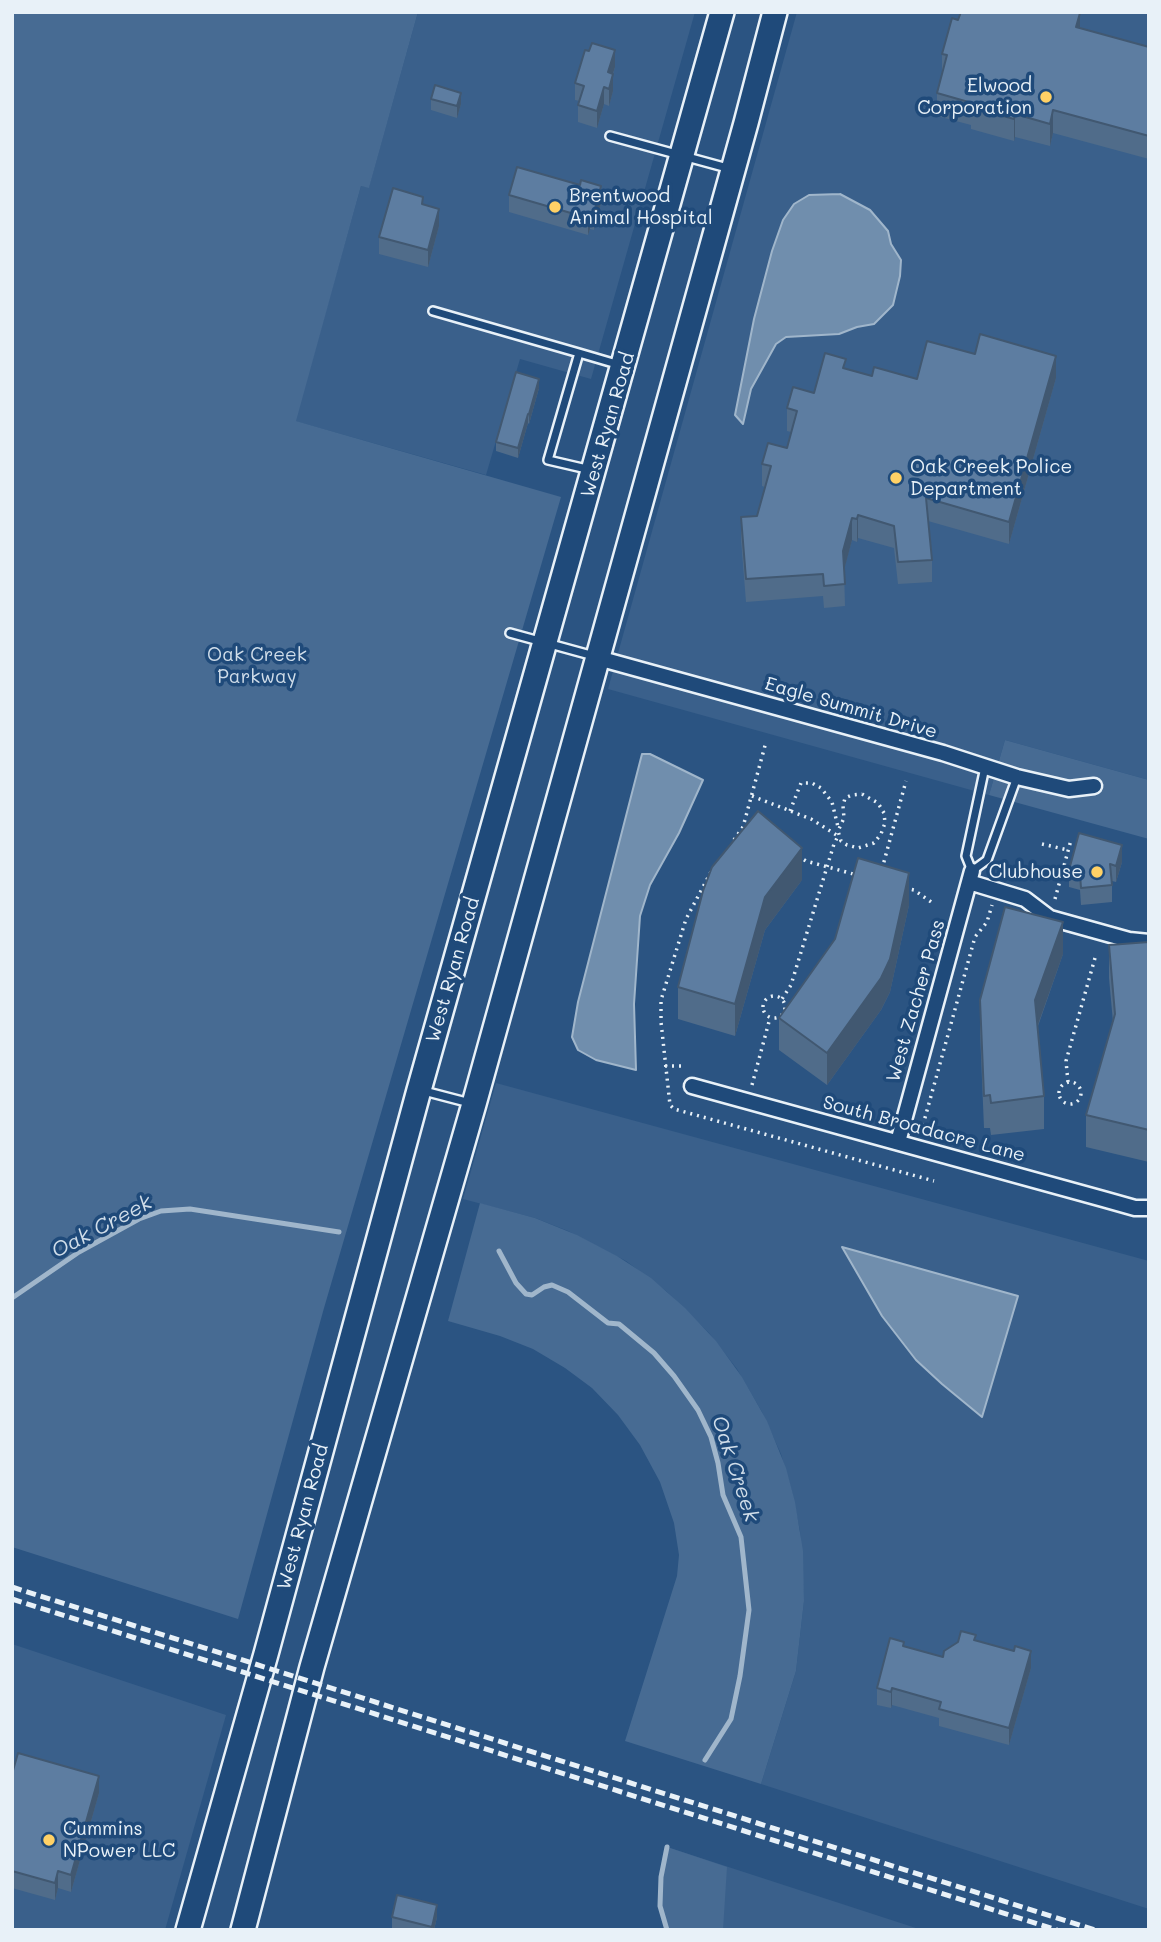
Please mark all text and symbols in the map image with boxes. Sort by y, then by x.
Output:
place label: Elwood Corporation [917,75,1032,119]
marker: Elwood Corporation [1038,89,1054,105]
place label: Brentwood Animal Hospital [569,185,713,229]
marker: Brentwood Animal Hospital [547,199,563,215]
street label: West Ryan Road [576,350,640,500]
place label: Oak Creek Police Department [910,456,1072,500]
marker: Oak Creek Police Department [888,470,904,486]
park label: Oak Creek Parkway [207,644,307,688]
street label: Eagle Summit Drive [762,672,940,744]
place label: Clubhouse [989,861,1083,883]
marker: Clubhouse [1089,864,1105,880]
street label: West Ryan Road [421,895,485,1045]
street label: West Zacher Pass [882,917,950,1085]
street label: South Broadacre Lane [820,1091,1028,1167]
water label: Oak Creek [47,1190,157,1264]
water label: Oak Creek [706,1413,764,1525]
street label: West Ryan Road [273,1442,333,1592]
place label: Cummins NPower LLC [63,1818,176,1862]
marker: Cummins NPower LLC [41,1832,57,1848]

